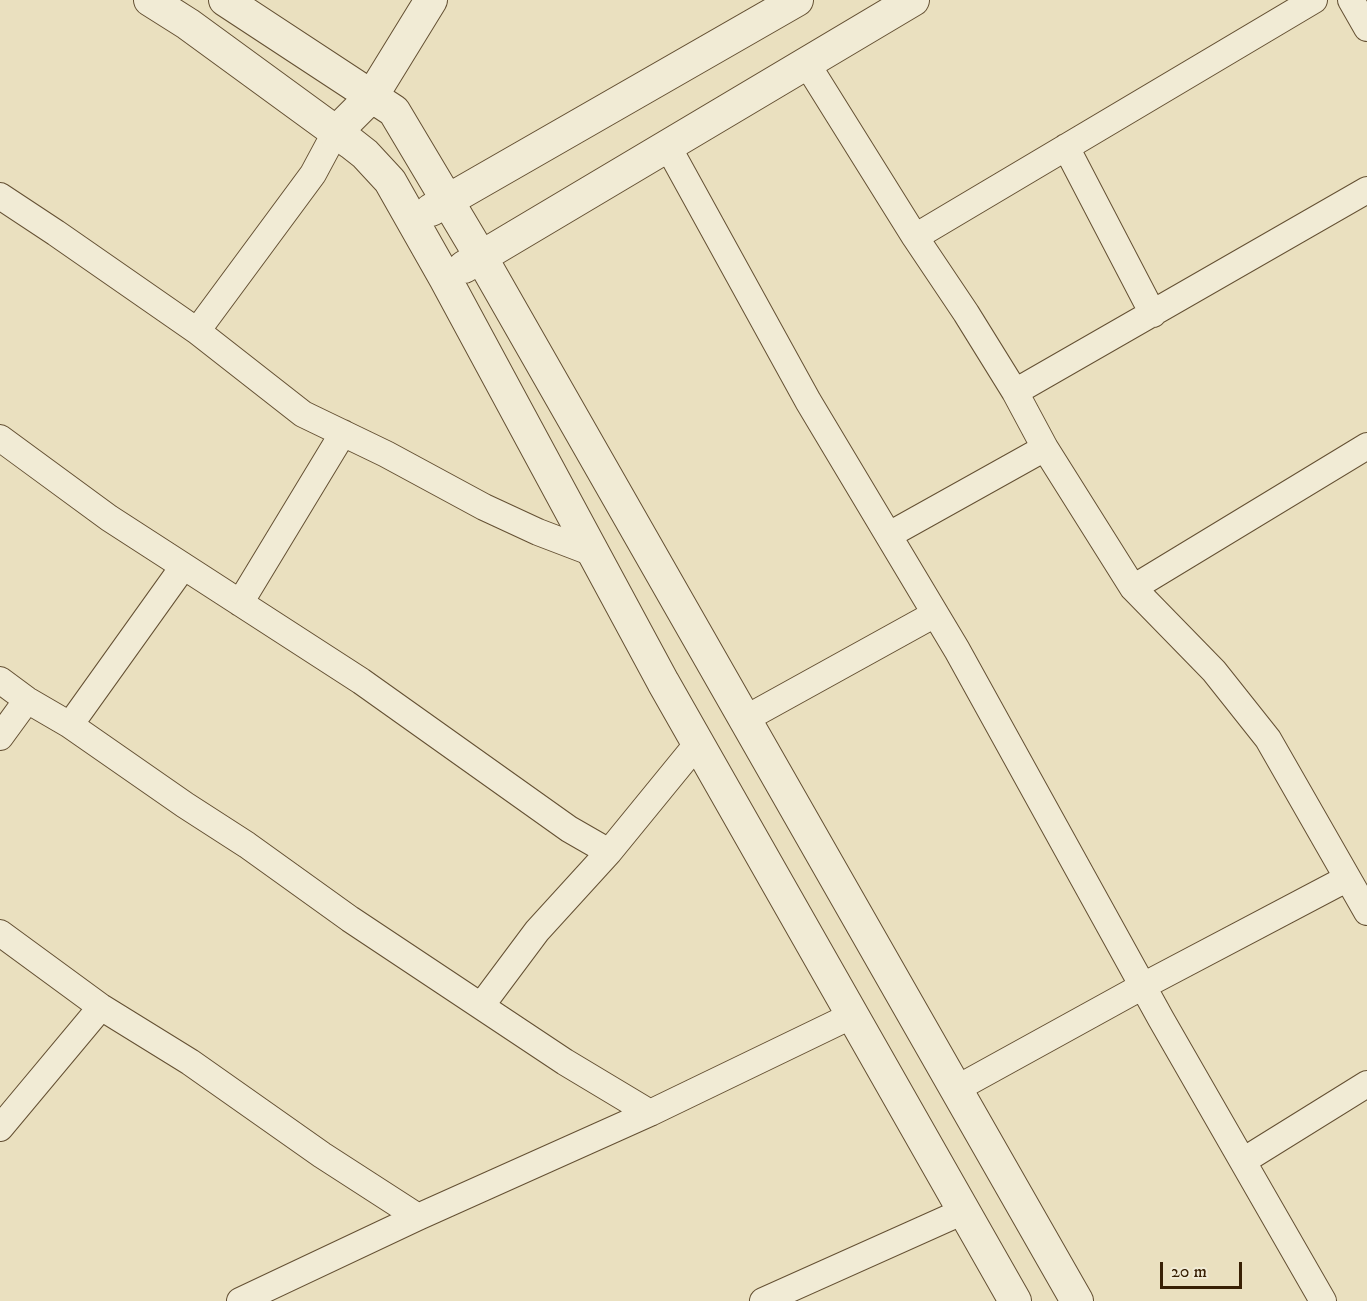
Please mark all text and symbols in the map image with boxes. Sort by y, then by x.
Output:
scale bar [1163,1250,1246,1288]
text: 20 m [1171,1261,1207,1283]

